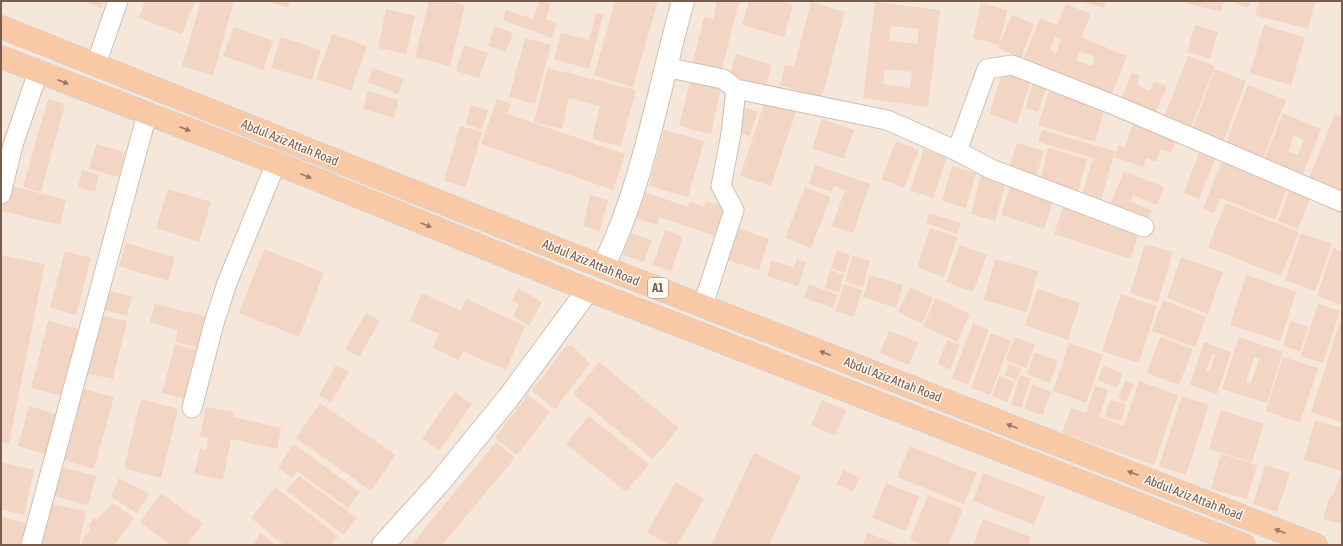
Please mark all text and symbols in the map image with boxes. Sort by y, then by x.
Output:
one-way arrow [58,79,70,85]
street label: Abdul Aziz Attah Road [239,116,341,169]
one-way arrow [179,126,191,132]
one-way arrow [300,173,312,179]
one-way arrow [421,222,433,228]
street label: Abdul Aziz Attah Road [540,236,642,289]
road number: A1 [648,278,668,298]
one-way arrow [819,350,831,356]
street label: Abdul Aziz Attah Road [842,354,944,405]
one-way arrow [1006,423,1017,429]
one-way arrow [1126,470,1138,476]
street label: Abdul Aziz Attah Road [1143,472,1245,523]
one-way arrow [1274,527,1286,533]

